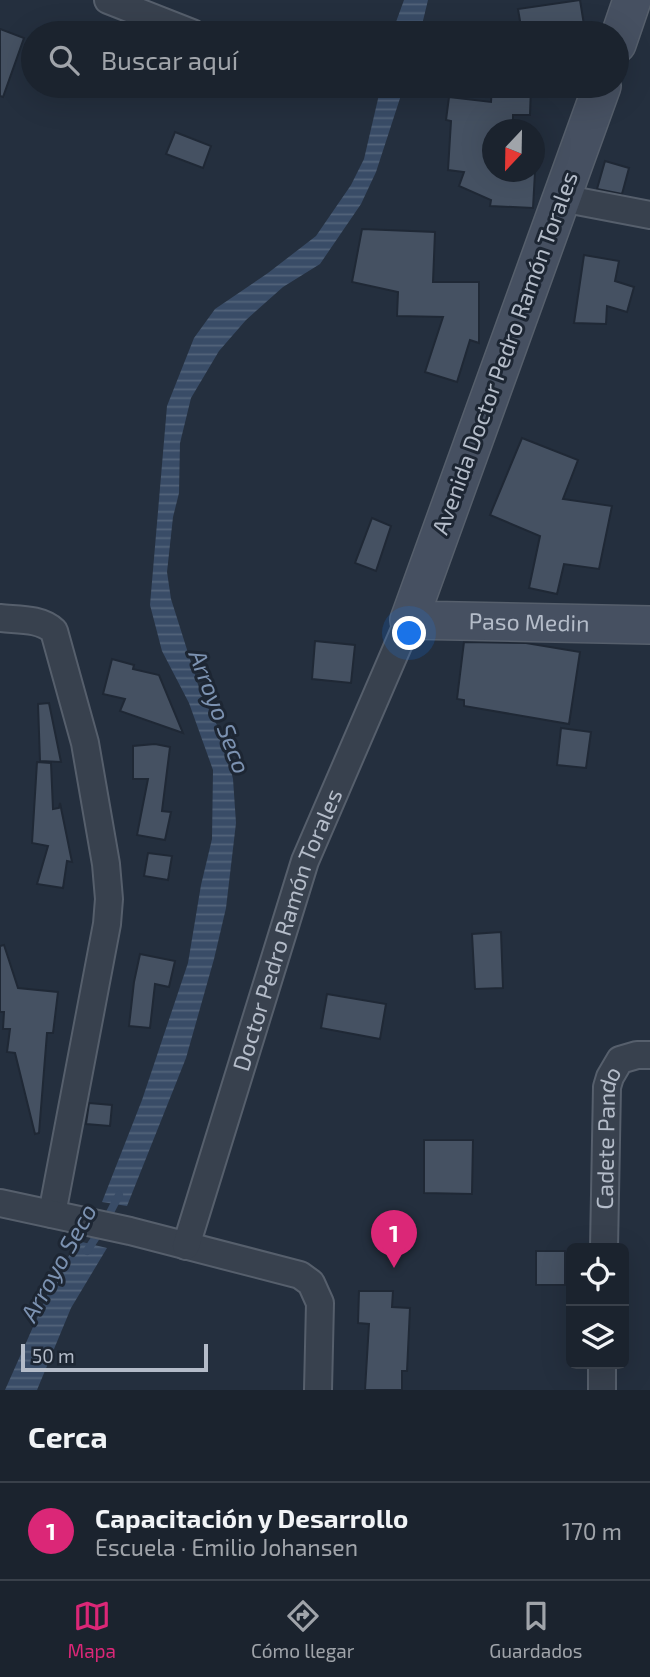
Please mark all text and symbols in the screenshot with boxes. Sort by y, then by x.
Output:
search box [21,21,629,98]
icon: search [45,41,83,79]
text: Buscar aquí [101,44,238,75]
north arrow [482,119,545,182]
street label: Avenida Doctor Pedro Ramón Torales [425,167,583,538]
street label: Paso Medin [468,606,590,637]
your location [392,616,426,650]
water label: Arroyo Seco [183,645,257,777]
street label: Doctor Pedro Ramón Torales [226,784,347,1074]
street label: Cadete Pando [590,1061,626,1210]
water label: Arroyo Seco [13,1198,102,1327]
pin: 1 [371,1210,417,1268]
map controls [566,1243,629,1369]
button: locate [566,1243,629,1306]
button: layers [566,1306,629,1369]
scale bar [21,1341,208,1373]
text: 50 m [32,1344,75,1367]
text: Cerca [28,1418,108,1454]
text: Capacitación y Desarrollo [95,1502,408,1533]
text: 1 [46,1517,56,1545]
text: 170 m [562,1517,622,1545]
text: Escuela · Emilio Johansen [95,1533,358,1561]
tab: Mapa [67,1597,116,1662]
tab: Cómo llegar [251,1597,354,1662]
tab: Guardados [489,1597,583,1662]

